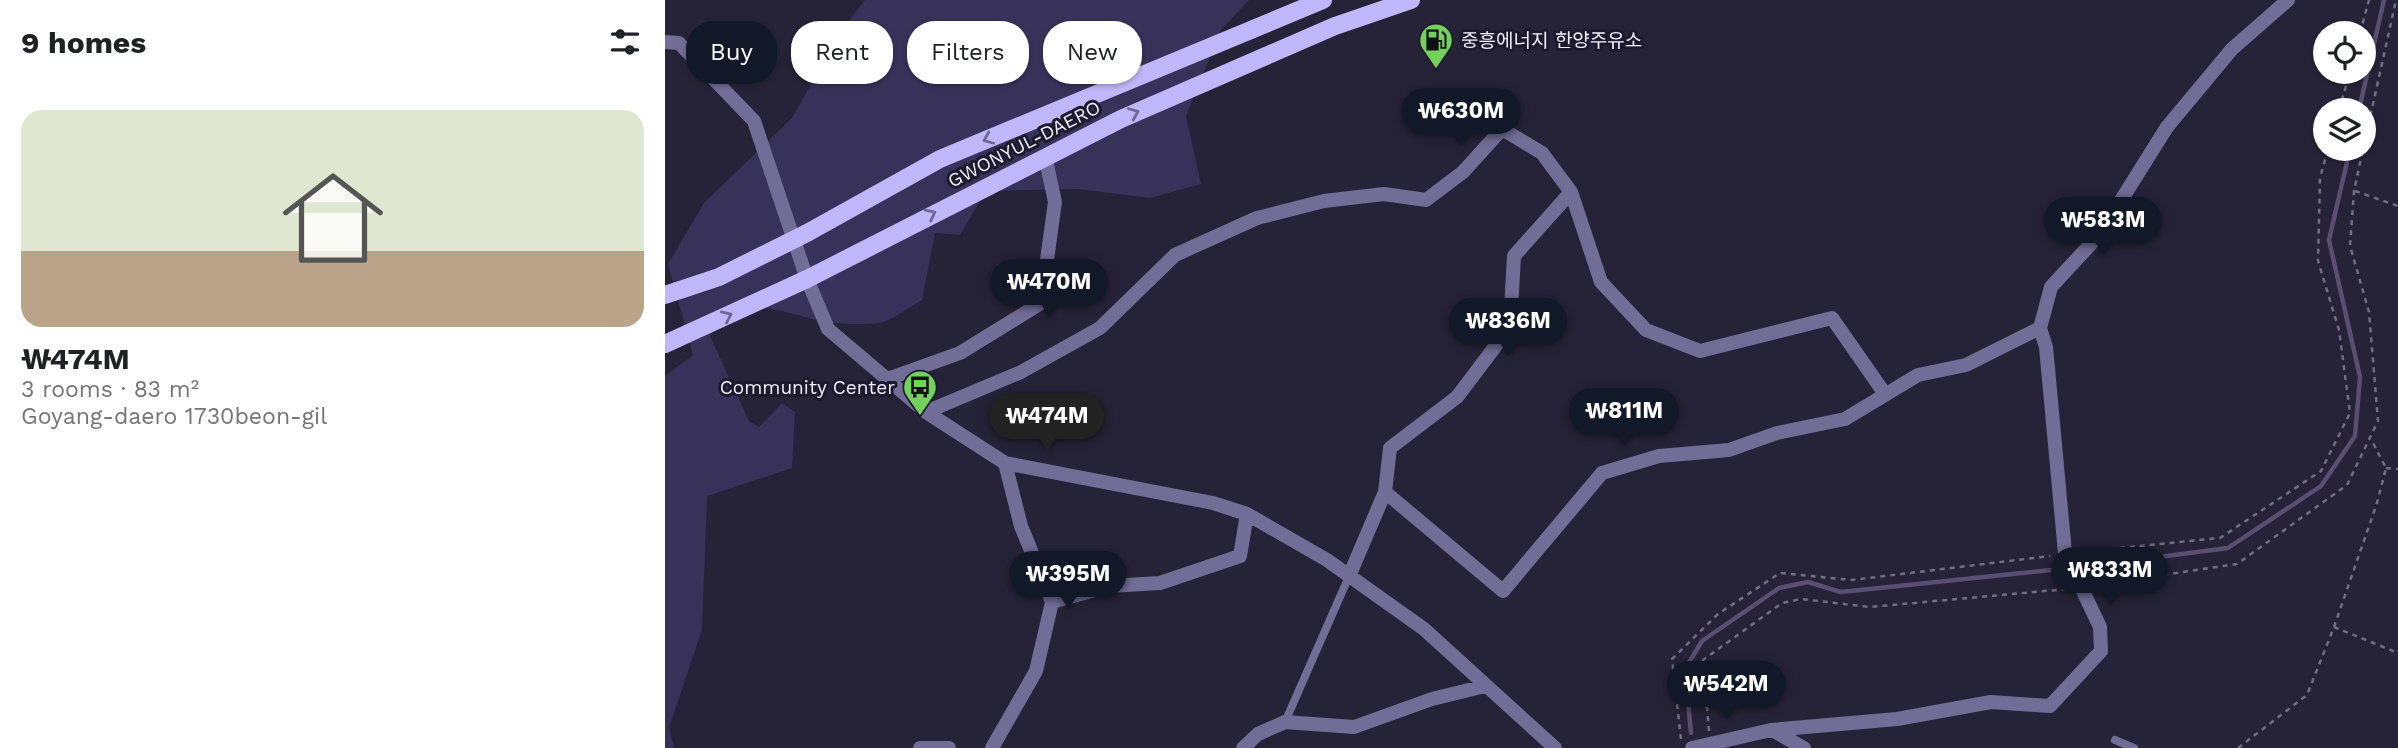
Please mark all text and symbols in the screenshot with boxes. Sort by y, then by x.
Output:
chip: Buy [686,21,777,84]
chip: Rent [791,21,893,84]
chip: Filters [907,21,1029,84]
chip: New [1043,21,1142,84]
fuel station icon: 중흥에너지 한양주유소 [1417,21,1455,70]
map controls [2313,21,2376,161]
button: locate [2313,21,2376,84]
icon: filters [606,23,644,61]
text: 9 homes [21,25,146,60]
place label: 중흥에너지 한양주유소 [1461,29,1642,52]
pin: ₩630M [1412,88,1510,148]
street label: GWONYUL-DAERO [944,96,1104,192]
text: ₩630M [1418,97,1504,124]
button: layers [2313,98,2376,161]
one-way arrow [1127,107,1140,121]
one-way arrow [983,130,995,144]
icon: home [270,155,396,281]
pin: ₩583M [2054,198,2152,257]
text: ₩583M [2060,206,2146,233]
one-way arrow [924,209,936,223]
pin: ₩470M [1000,260,1098,319]
text: ₩470M [1007,268,1091,295]
pin: ₩836M [1459,298,1557,358]
text: ₩836M [1465,307,1551,334]
one-way arrow [720,310,733,324]
text: ₩474M [21,341,130,376]
bus stop icon: Community Center [901,368,939,417]
text: 3 rooms · 83 m² [21,376,199,403]
place label: Community Center [720,376,895,399]
pin: ₩811M [1575,388,1673,448]
pin: ₩474M [998,393,1096,453]
text: ₩811M [1585,397,1663,424]
text: ₩474M [1005,402,1089,429]
text: Goyang-daero 1730beon-gil [21,403,327,430]
pin: ₩833M [2061,548,2159,607]
pin: ₩395M [1019,552,1117,611]
text: ₩833M [2067,556,2153,583]
text: ₩395M [1026,560,1110,587]
pin: ₩542M [1677,662,1775,721]
text: ₩542M [1683,670,1769,697]

